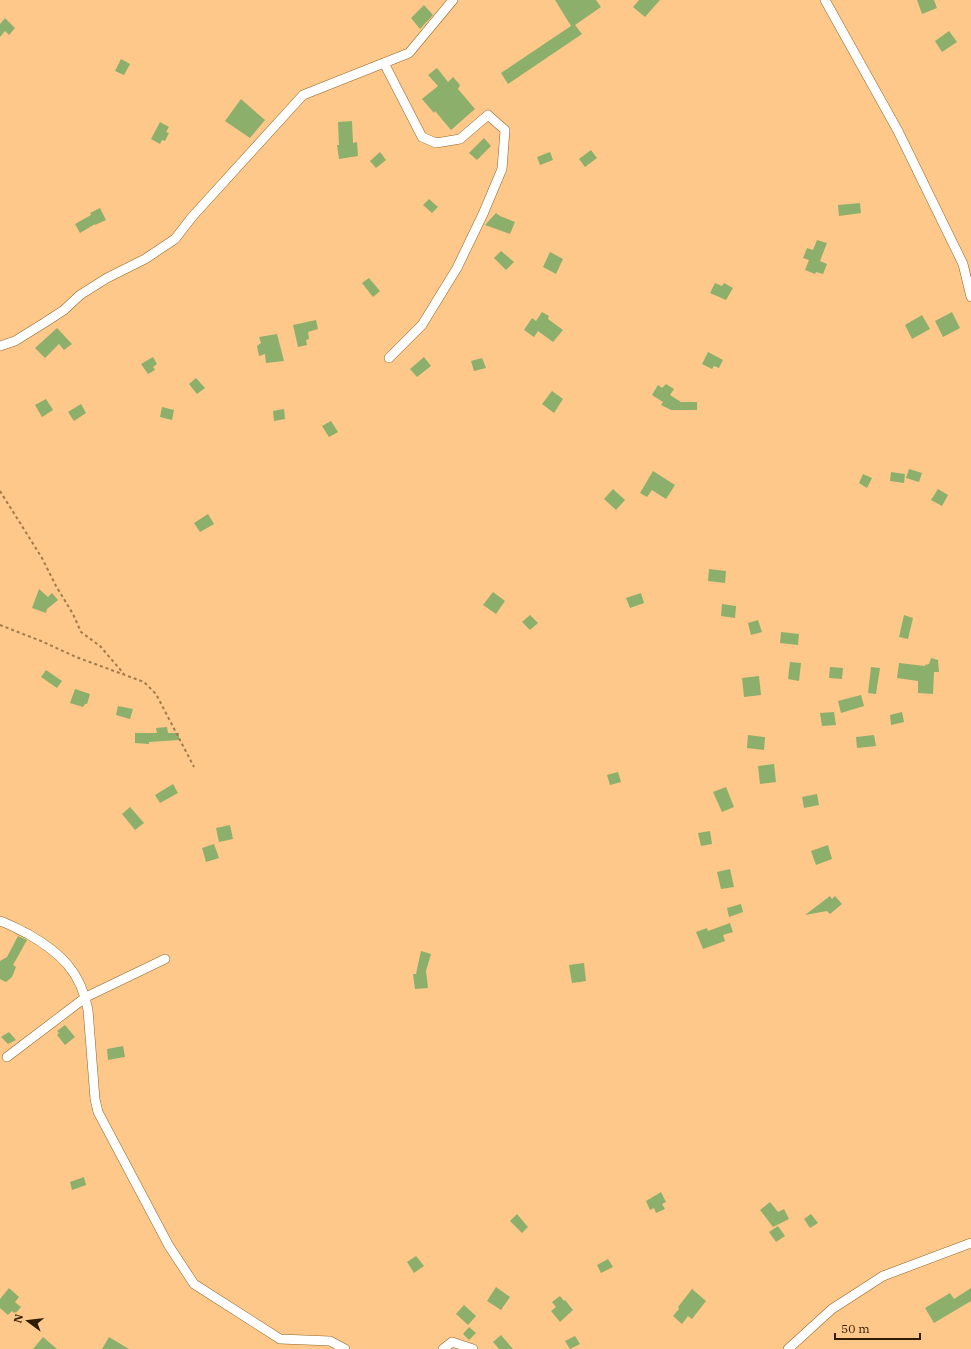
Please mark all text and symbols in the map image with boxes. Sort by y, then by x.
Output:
north arrow [8,1301,48,1341]
text: N [10,1312,26,1324]
scale bar [835,1315,920,1341]
text: 50 m [841,1321,870,1336]

